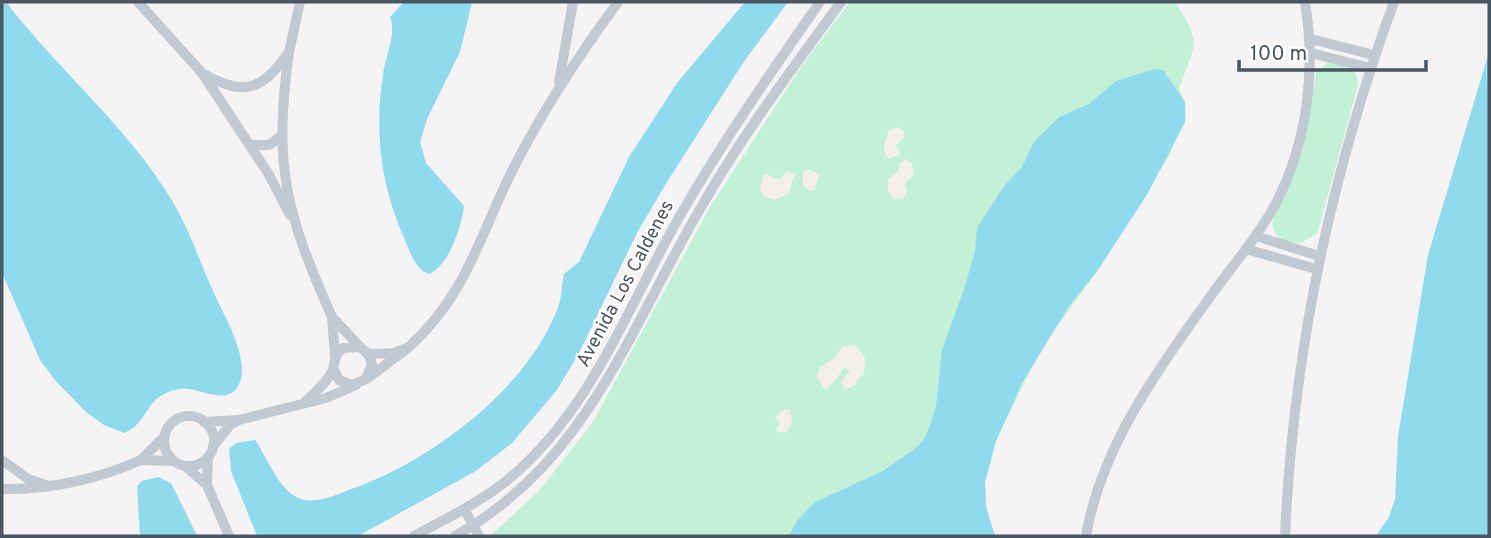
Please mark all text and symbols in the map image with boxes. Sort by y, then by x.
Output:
scale bar [1239,28,1426,72]
text: 100 m [1250,41,1307,68]
street label: Avenida Los Caldenes [572,196,680,371]

